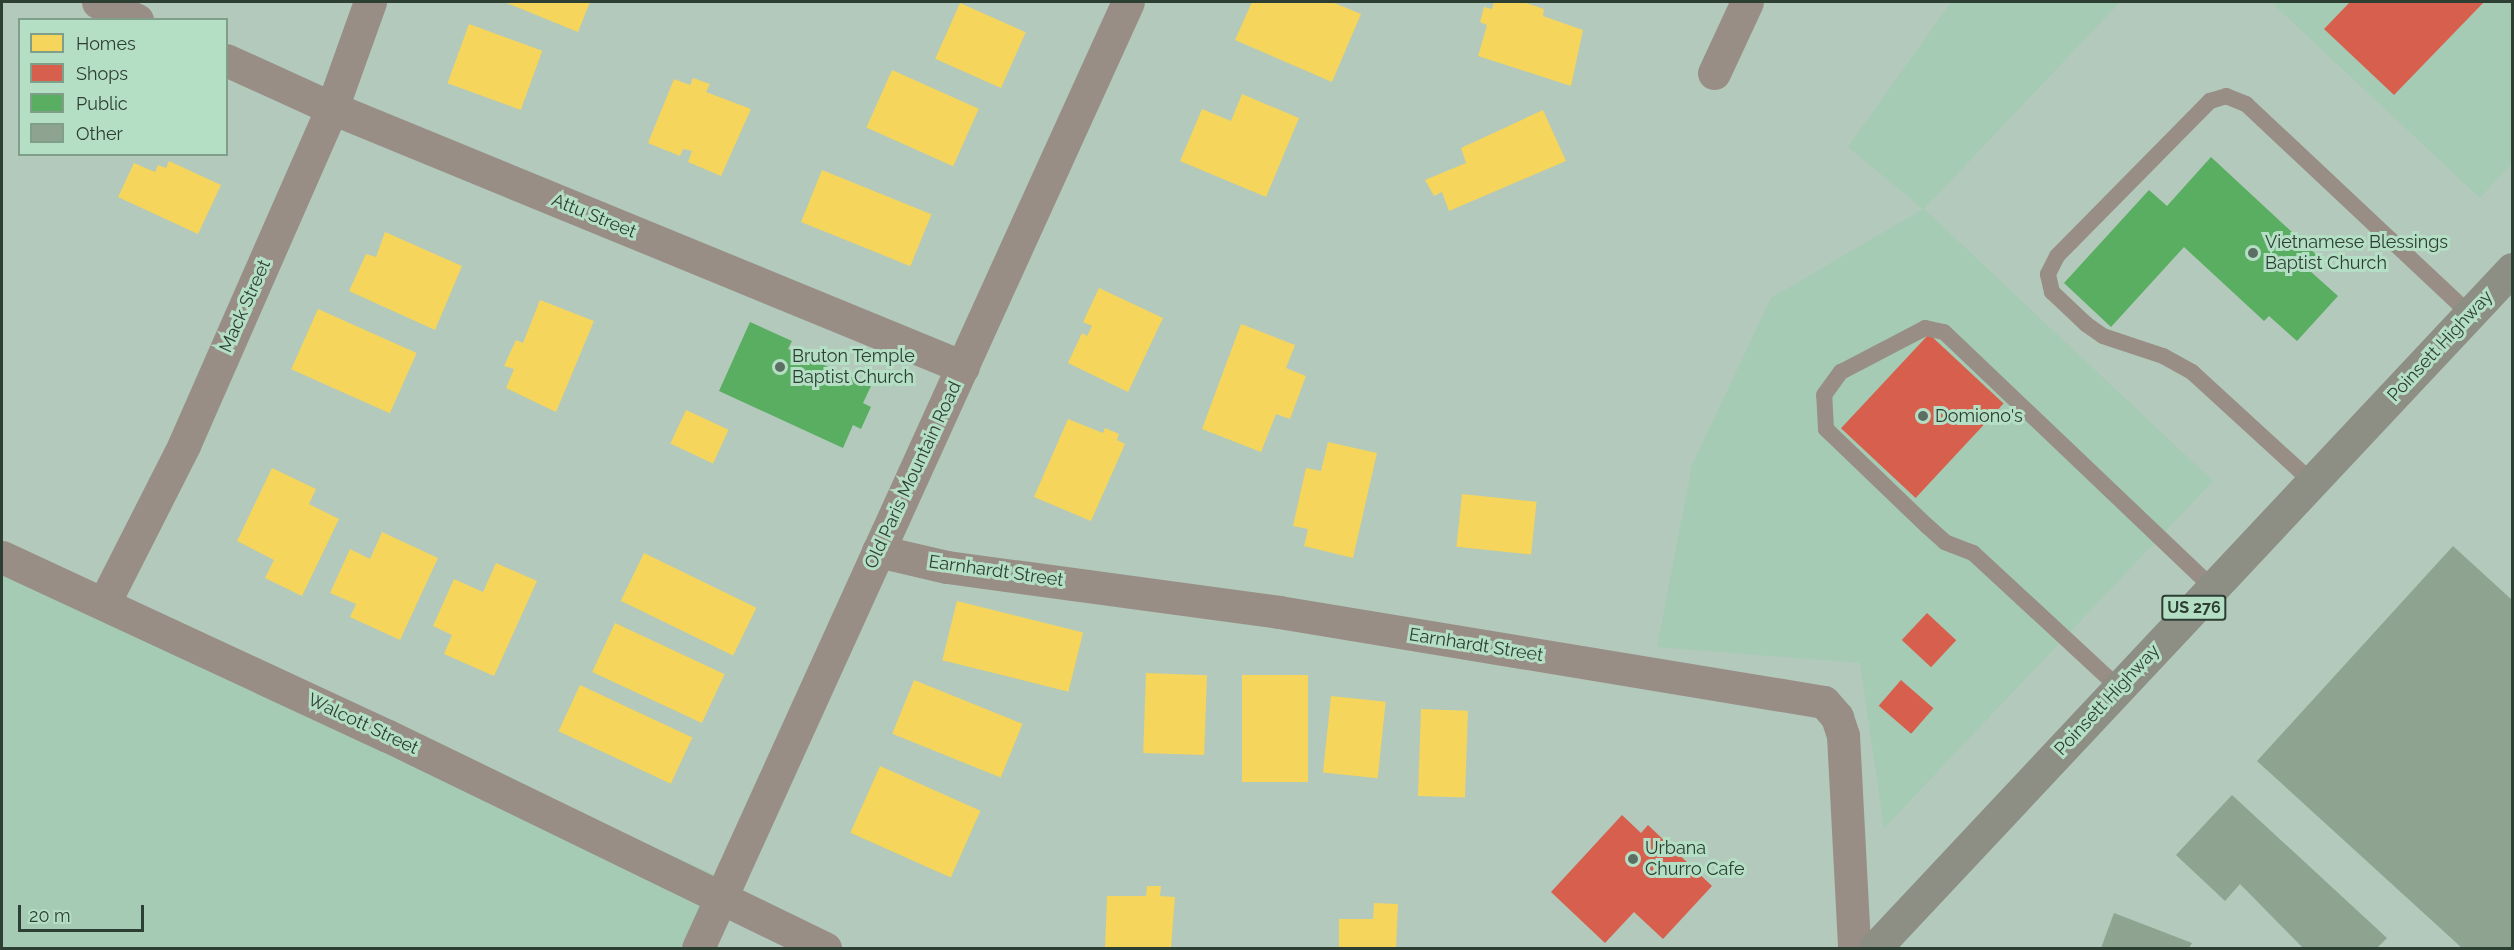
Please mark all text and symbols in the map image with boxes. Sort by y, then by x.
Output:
legend [18,18,228,156]
text: Homes [76,33,136,54]
text: Shops [76,63,128,84]
text: Public [76,93,128,114]
text: Other [76,123,123,144]
street label: Attu Street [549,189,639,243]
place label: Vietnamese Blessings Baptist Church [2265,232,2448,274]
marker: Vietnamese Blessings Baptist Church [2246,246,2260,260]
street label: Mack Street [215,256,275,356]
street label: Poinsett Highway [2383,286,2497,406]
place label: Bruton Temple Baptist Church [792,346,915,388]
marker: Bruton Temple Baptist Church [773,360,787,374]
street label: Old Paris Mountain Road [860,378,966,572]
place label: Domiono's [1935,405,2023,427]
marker: Domiono's [1916,409,1930,423]
street label: Earnhardt Street [927,551,1065,591]
road number: US 276 [2161,595,2227,621]
street label: Earnhardt Street [1407,624,1545,666]
street label: Poinsett Highway [2050,640,2164,760]
street label: Walcott Street [304,689,422,759]
place label: Urbana Churro Cafe [1645,838,1744,880]
marker: Urbana Churro Cafe [1626,852,1640,866]
scale bar [21,893,147,931]
text: 20 m [29,905,71,926]

